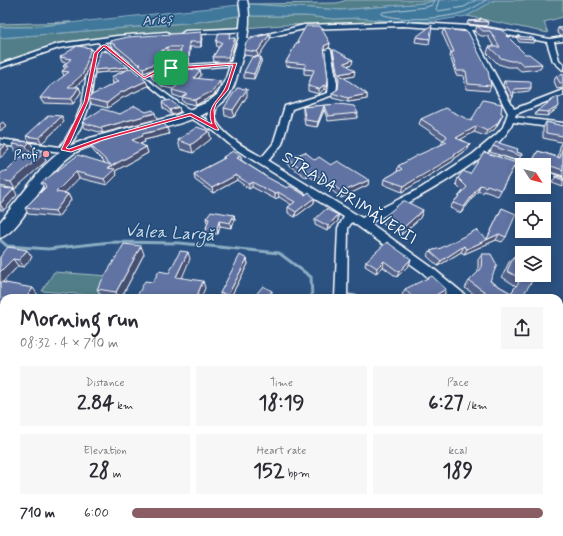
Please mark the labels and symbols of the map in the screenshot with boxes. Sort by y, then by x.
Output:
water label: Arieș [141,9,175,31]
pin [154,51,188,85]
place label: Profi [13,147,38,164]
street label: STRADA PRIMĂVERII [278,147,421,250]
marker: Profi [41,149,51,159]
north arrow [515,158,551,194]
water label: Valea Largă [125,220,215,248]

